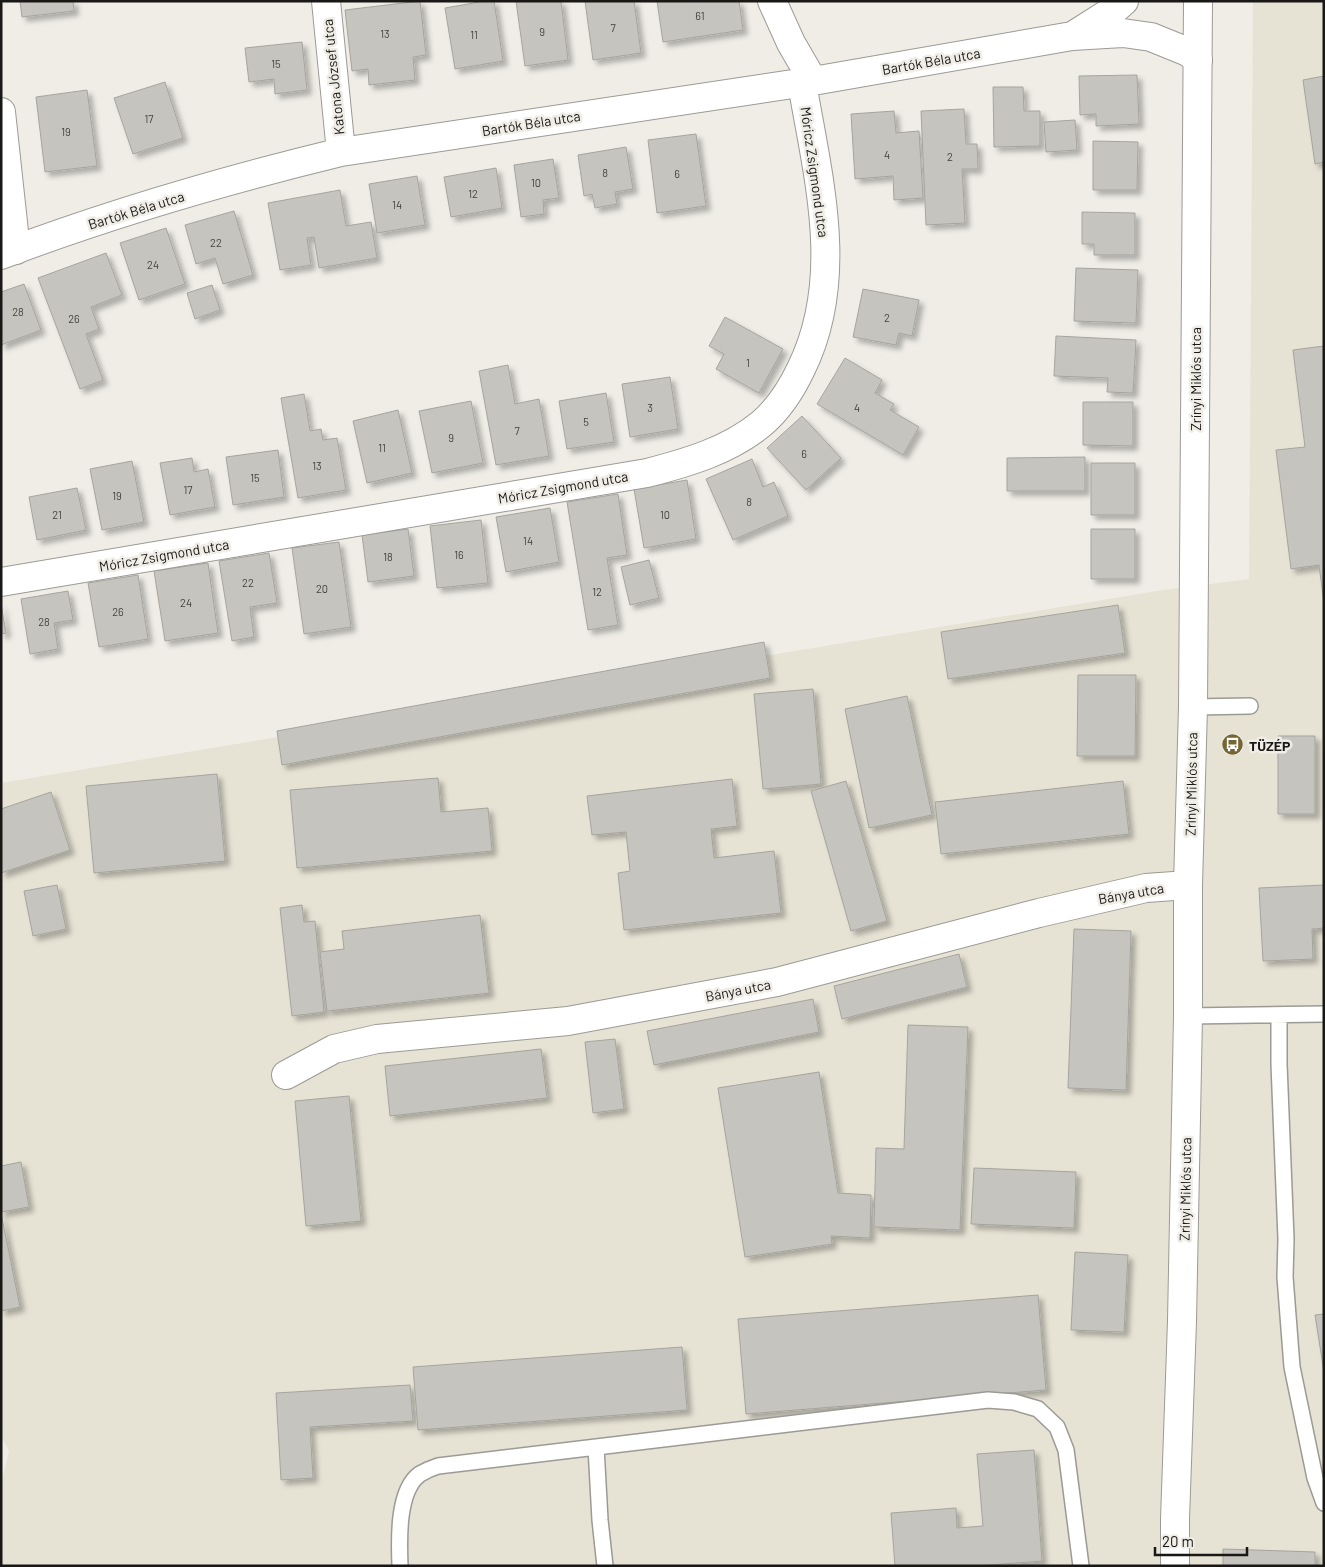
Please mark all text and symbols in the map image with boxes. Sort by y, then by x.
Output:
house number: 61 [695,9,705,22]
street label: Katona József utca [318,18,348,136]
house number: 7 [610,21,616,34]
house number: 9 [539,25,545,38]
house number: 13 [380,27,390,40]
house number: 11 [470,28,478,41]
street label: Bartók Béla utca [880,44,982,78]
house number: 15 [271,57,281,70]
street label: Móricz Zsigmond utca [797,106,833,238]
street label: Bartók Béla utca [480,107,582,139]
house number: 17 [144,112,154,125]
house number: 19 [61,125,71,138]
house number: 4 [884,148,890,161]
house number: 2 [947,150,953,163]
house number: 8 [602,166,608,179]
house number: 6 [674,167,680,180]
house number: 10 [531,176,541,189]
street label: Bartók Béla utca [86,187,186,233]
house number: 12 [468,187,478,200]
house number: 14 [392,198,402,211]
house number: 22 [210,236,222,249]
house number: 24 [147,258,159,271]
house number: 28 [12,305,24,318]
house number: 2 [884,311,890,324]
house number: 26 [68,312,80,325]
street label: Zrínyi Miklós utca [1187,327,1204,431]
house number: 1 [746,356,750,369]
house number: 3 [647,401,653,414]
house number: 4 [854,401,860,414]
house number: 5 [583,415,589,428]
house number: 7 [514,424,520,437]
house number: 9 [448,431,454,444]
house number: 11 [378,441,386,454]
house number: 6 [801,447,807,460]
house number: 13 [312,459,322,472]
street label: Móricz Zsigmond utca [497,467,629,507]
house number: 15 [250,471,260,484]
house number: 17 [183,483,193,496]
house number: 19 [112,489,122,502]
house number: 8 [746,495,752,508]
house number: 21 [52,508,62,521]
house number: 10 [660,508,670,521]
house number: 14 [523,534,533,547]
street label: Móricz Zsigmond utca [98,535,230,575]
house number: 16 [454,548,464,561]
house number: 18 [383,550,393,563]
house number: 22 [242,576,254,589]
house number: 20 [316,582,328,595]
house number: 12 [592,585,602,598]
house number: 24 [180,596,192,609]
house number: 26 [112,605,124,618]
house number: 28 [38,615,50,628]
street label: Zrínyi Miklós utca [1182,732,1200,836]
bus stop icon: TÜZÉP [1221,733,1245,757]
place label: TÜZÉP [1249,737,1290,754]
street label: Bánya utca [1097,879,1165,907]
street label: Bánya utca [704,975,772,1005]
street label: Zrínyi Miklós utca [1176,1137,1194,1241]
scale bar [1155,1524,1248,1556]
text: 20 m [1162,1532,1194,1550]

